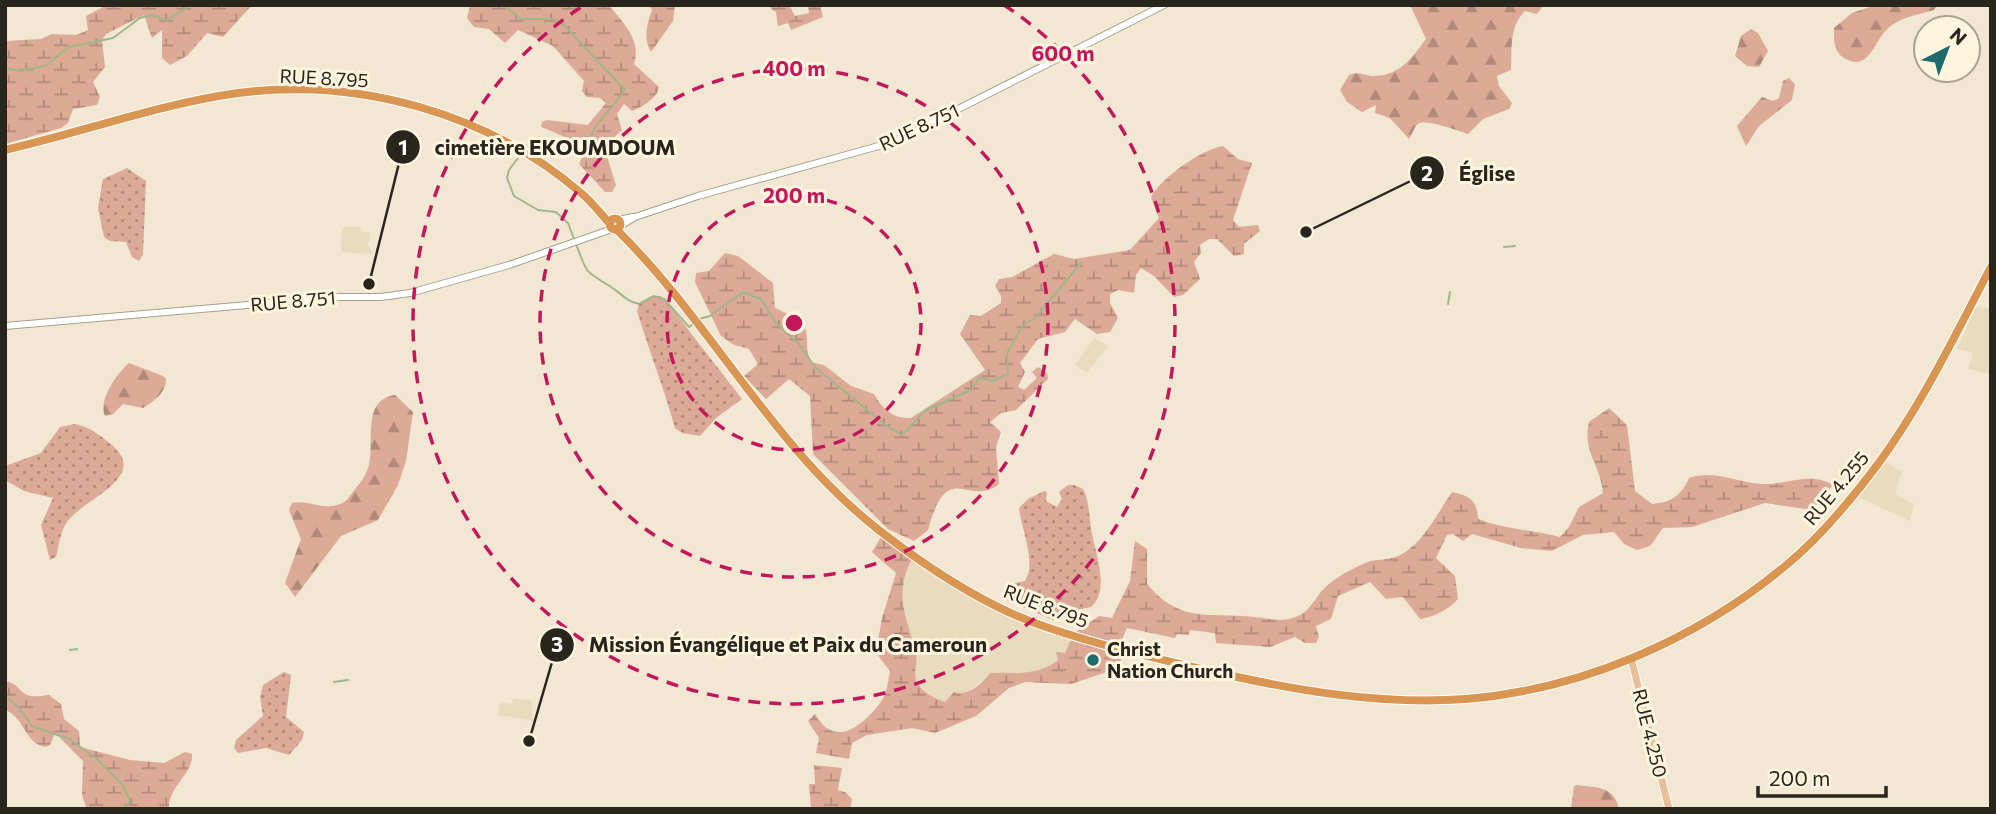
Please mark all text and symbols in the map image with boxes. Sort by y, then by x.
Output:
north arrow [1912,14,1982,84]
text: N [1946,23,1972,49]
text: 600 m [1031,40,1095,65]
text: 400 m [762,55,826,80]
street label: RUE 8.795 [279,64,369,91]
street label: RUE 8.751 [875,98,962,155]
callout: cimetière EKOUMDOUM [386,126,690,168]
text: 1 [398,134,408,159]
text: cimetière EKOUMDOUM [434,134,676,159]
callout: Église [1409,152,1529,194]
text: 2 [1421,160,1433,185]
text: Église [1459,160,1515,185]
text: 200 m [763,182,825,207]
street label: RUE 8.751 [249,285,337,316]
centre of rings [782,311,806,335]
street label: RUE 4.255 [1798,446,1873,529]
street label: RUE 8.795 [1000,579,1092,632]
callout: Mission Évangélique et Paix du Cameroun [540,624,1001,666]
text: 3 [551,631,563,656]
text: Mission Évangélique et Paix du Cameroun [589,631,987,656]
place label: Christ Nation Church [1107,637,1233,682]
marker: Christ Nation Church [1085,652,1101,668]
street label: RUE 4.250 [1628,686,1673,780]
scale bar [1758,754,1886,798]
text: 200 m [1769,765,1830,790]

